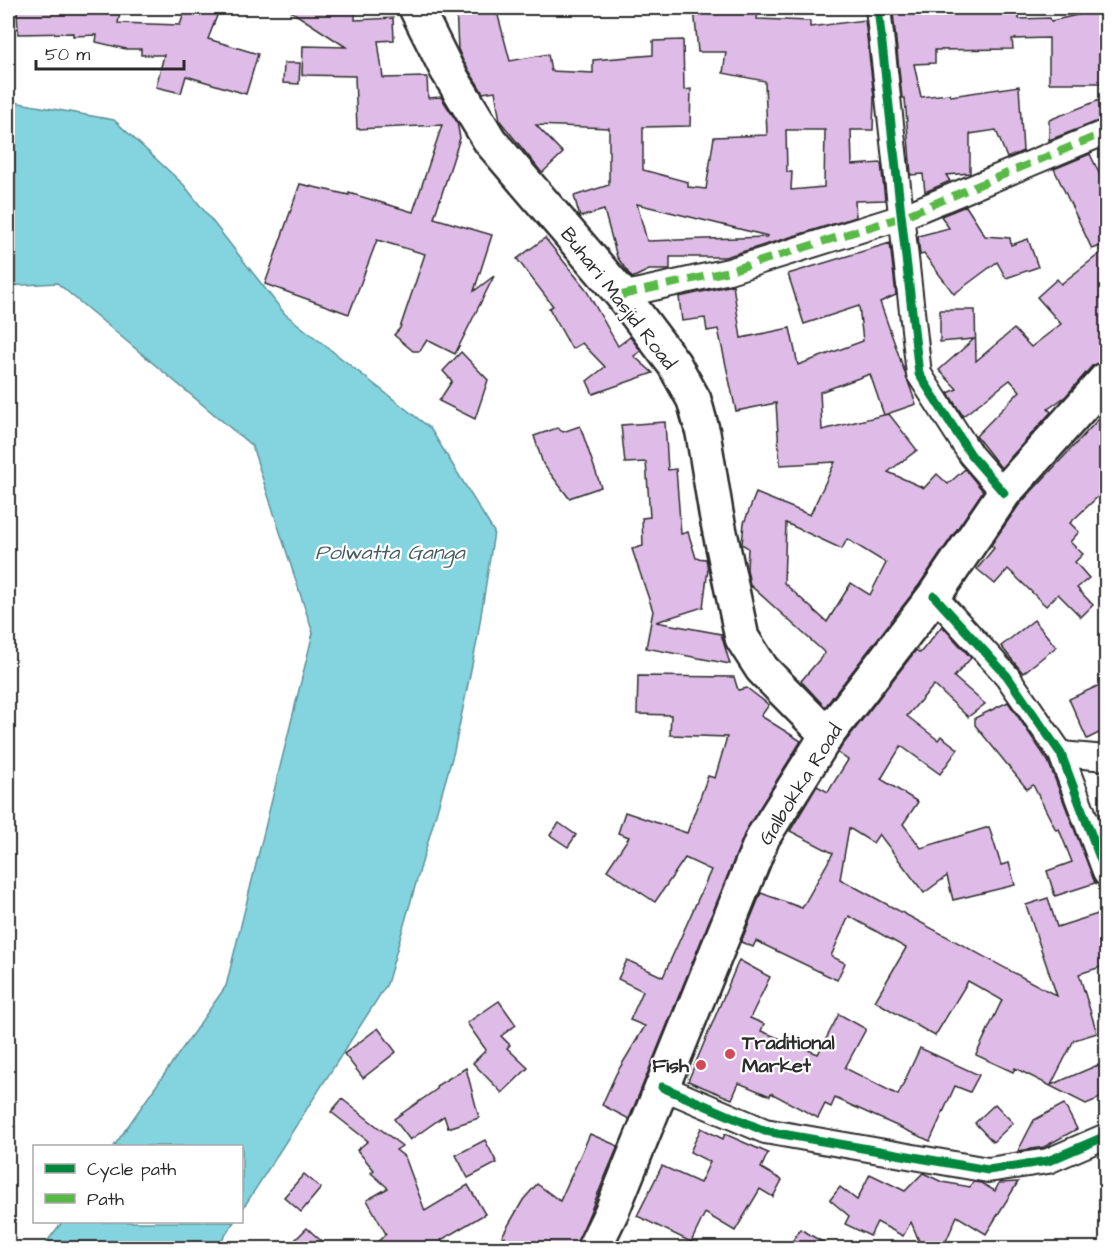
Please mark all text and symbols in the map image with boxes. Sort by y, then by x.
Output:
scale bar [36,33,184,71]
text: 50 m [45,42,90,67]
street label: Buhari Masjid Road [554,221,683,376]
water label: Polwatta Ganga [315,538,466,568]
street label: Galbokka Road [752,718,849,851]
place label: Traditional Market [741,1029,835,1080]
marker: Traditional Market [723,1047,737,1061]
place label: Fish [652,1052,690,1080]
marker: Fish [694,1058,708,1072]
legend [33,1145,243,1223]
text: Cycle path [87,1157,176,1183]
text: Path [87,1187,124,1212]

